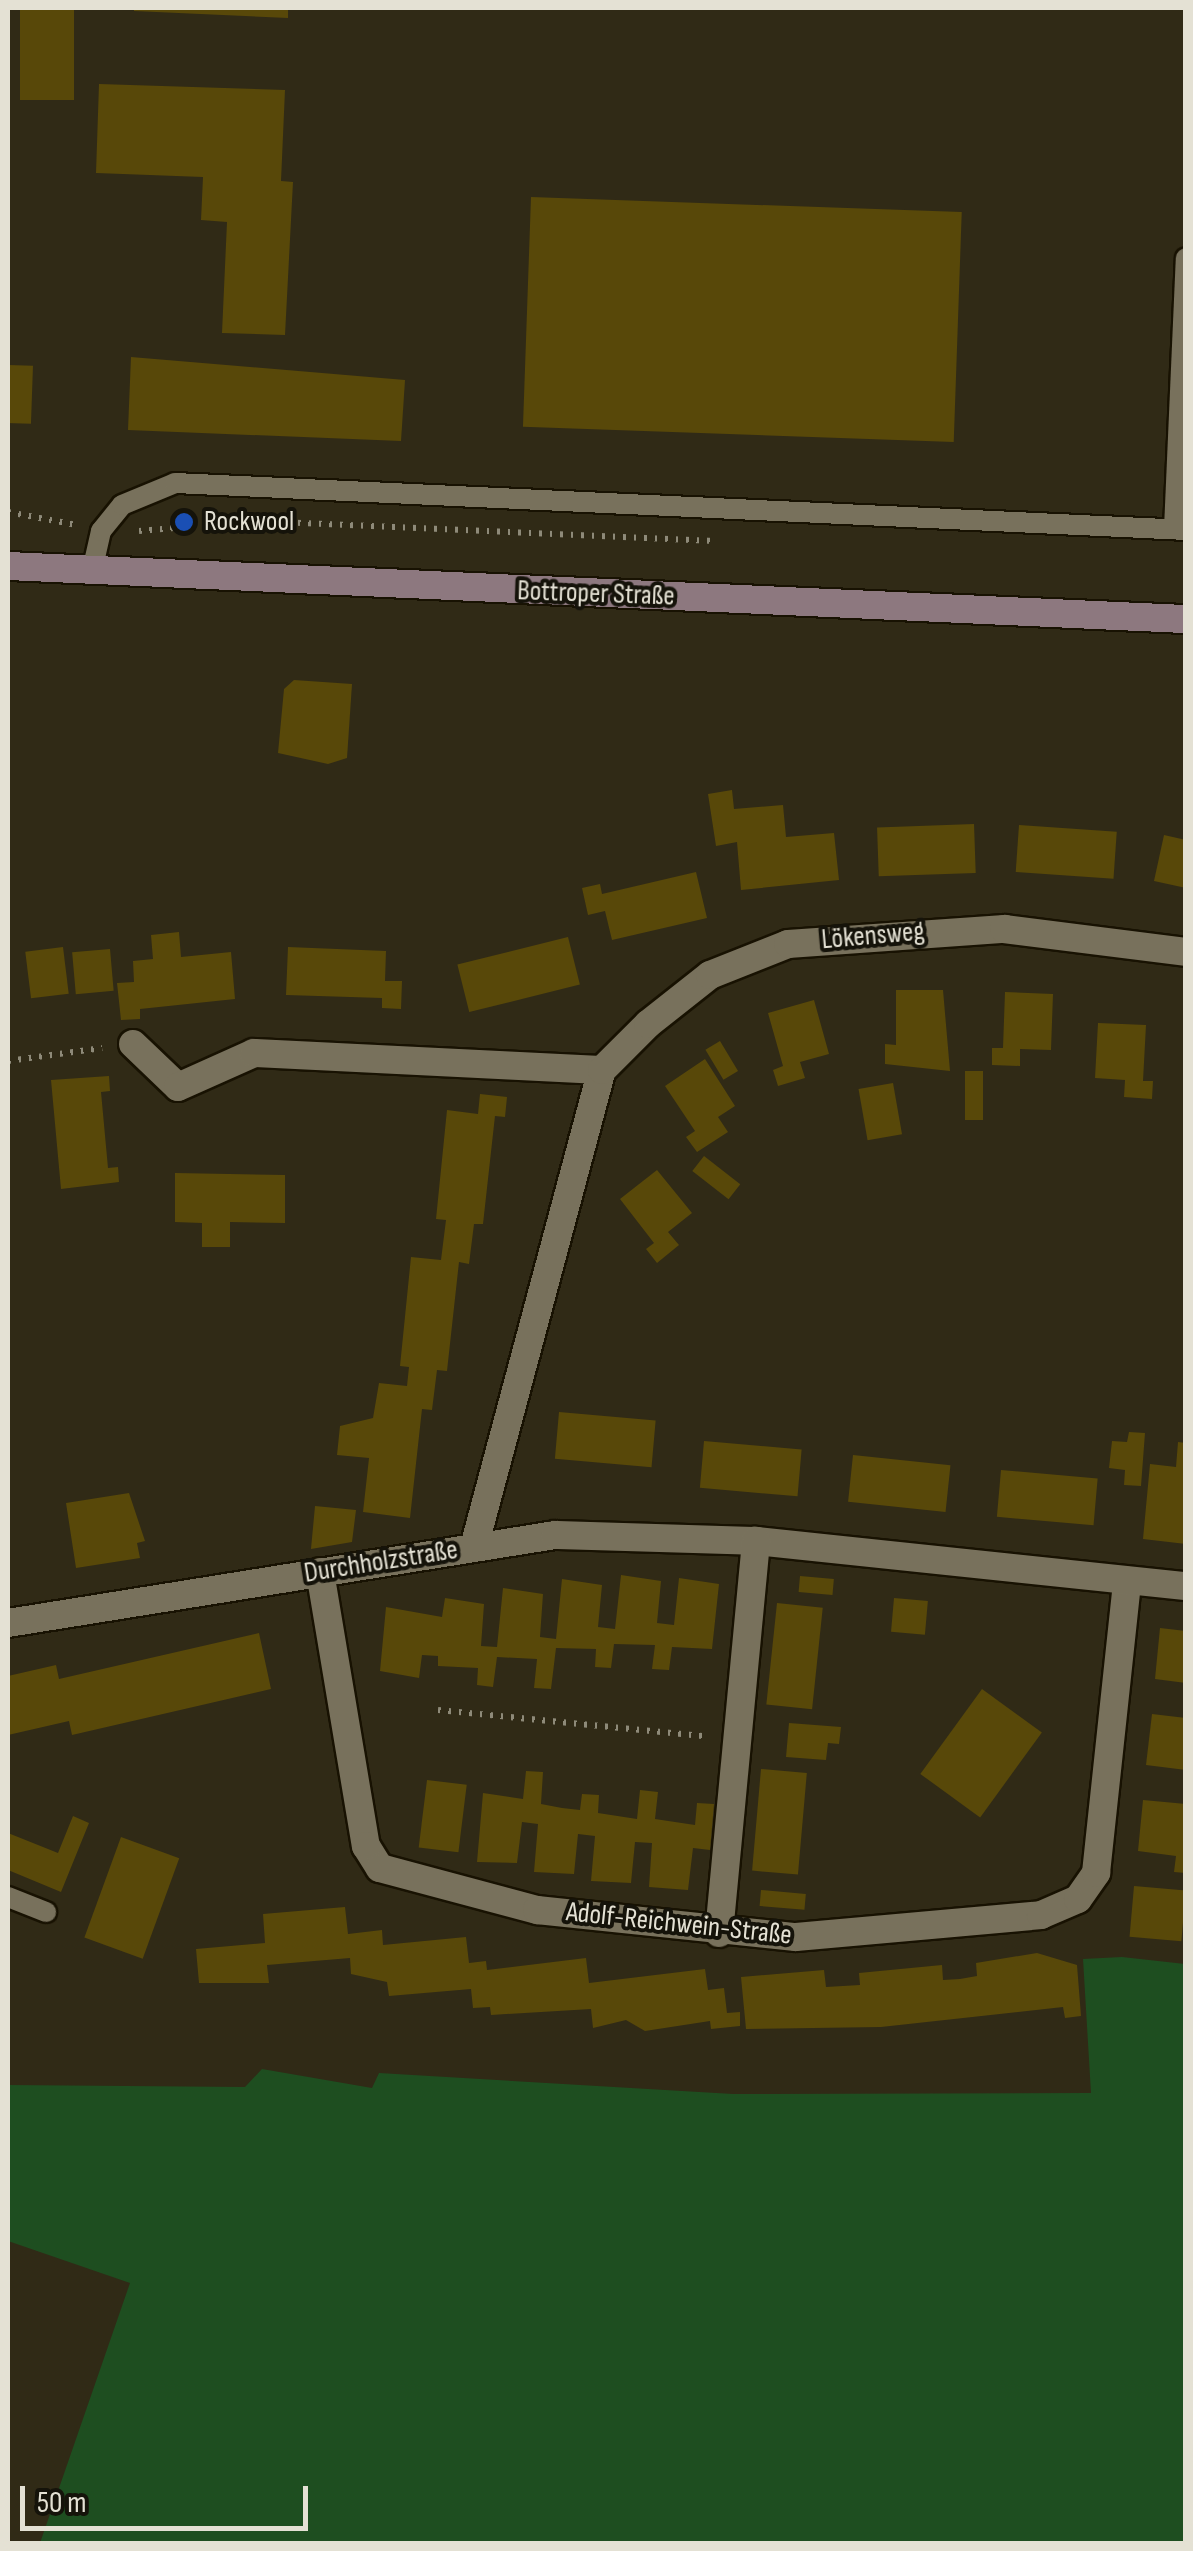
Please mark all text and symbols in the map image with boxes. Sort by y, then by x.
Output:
place label: Rockwool [204,505,294,539]
marker: Rockwool [173,511,195,533]
street label: Bottroper Straße [517,574,675,614]
street label: Lökensweg [820,915,926,957]
street label: Durchholzstraße [302,1533,460,1591]
street label: Adolf-Reichwein-Straße [565,1895,793,1953]
scale bar [25,2466,312,2528]
text: 50 m [37,2485,86,2521]

